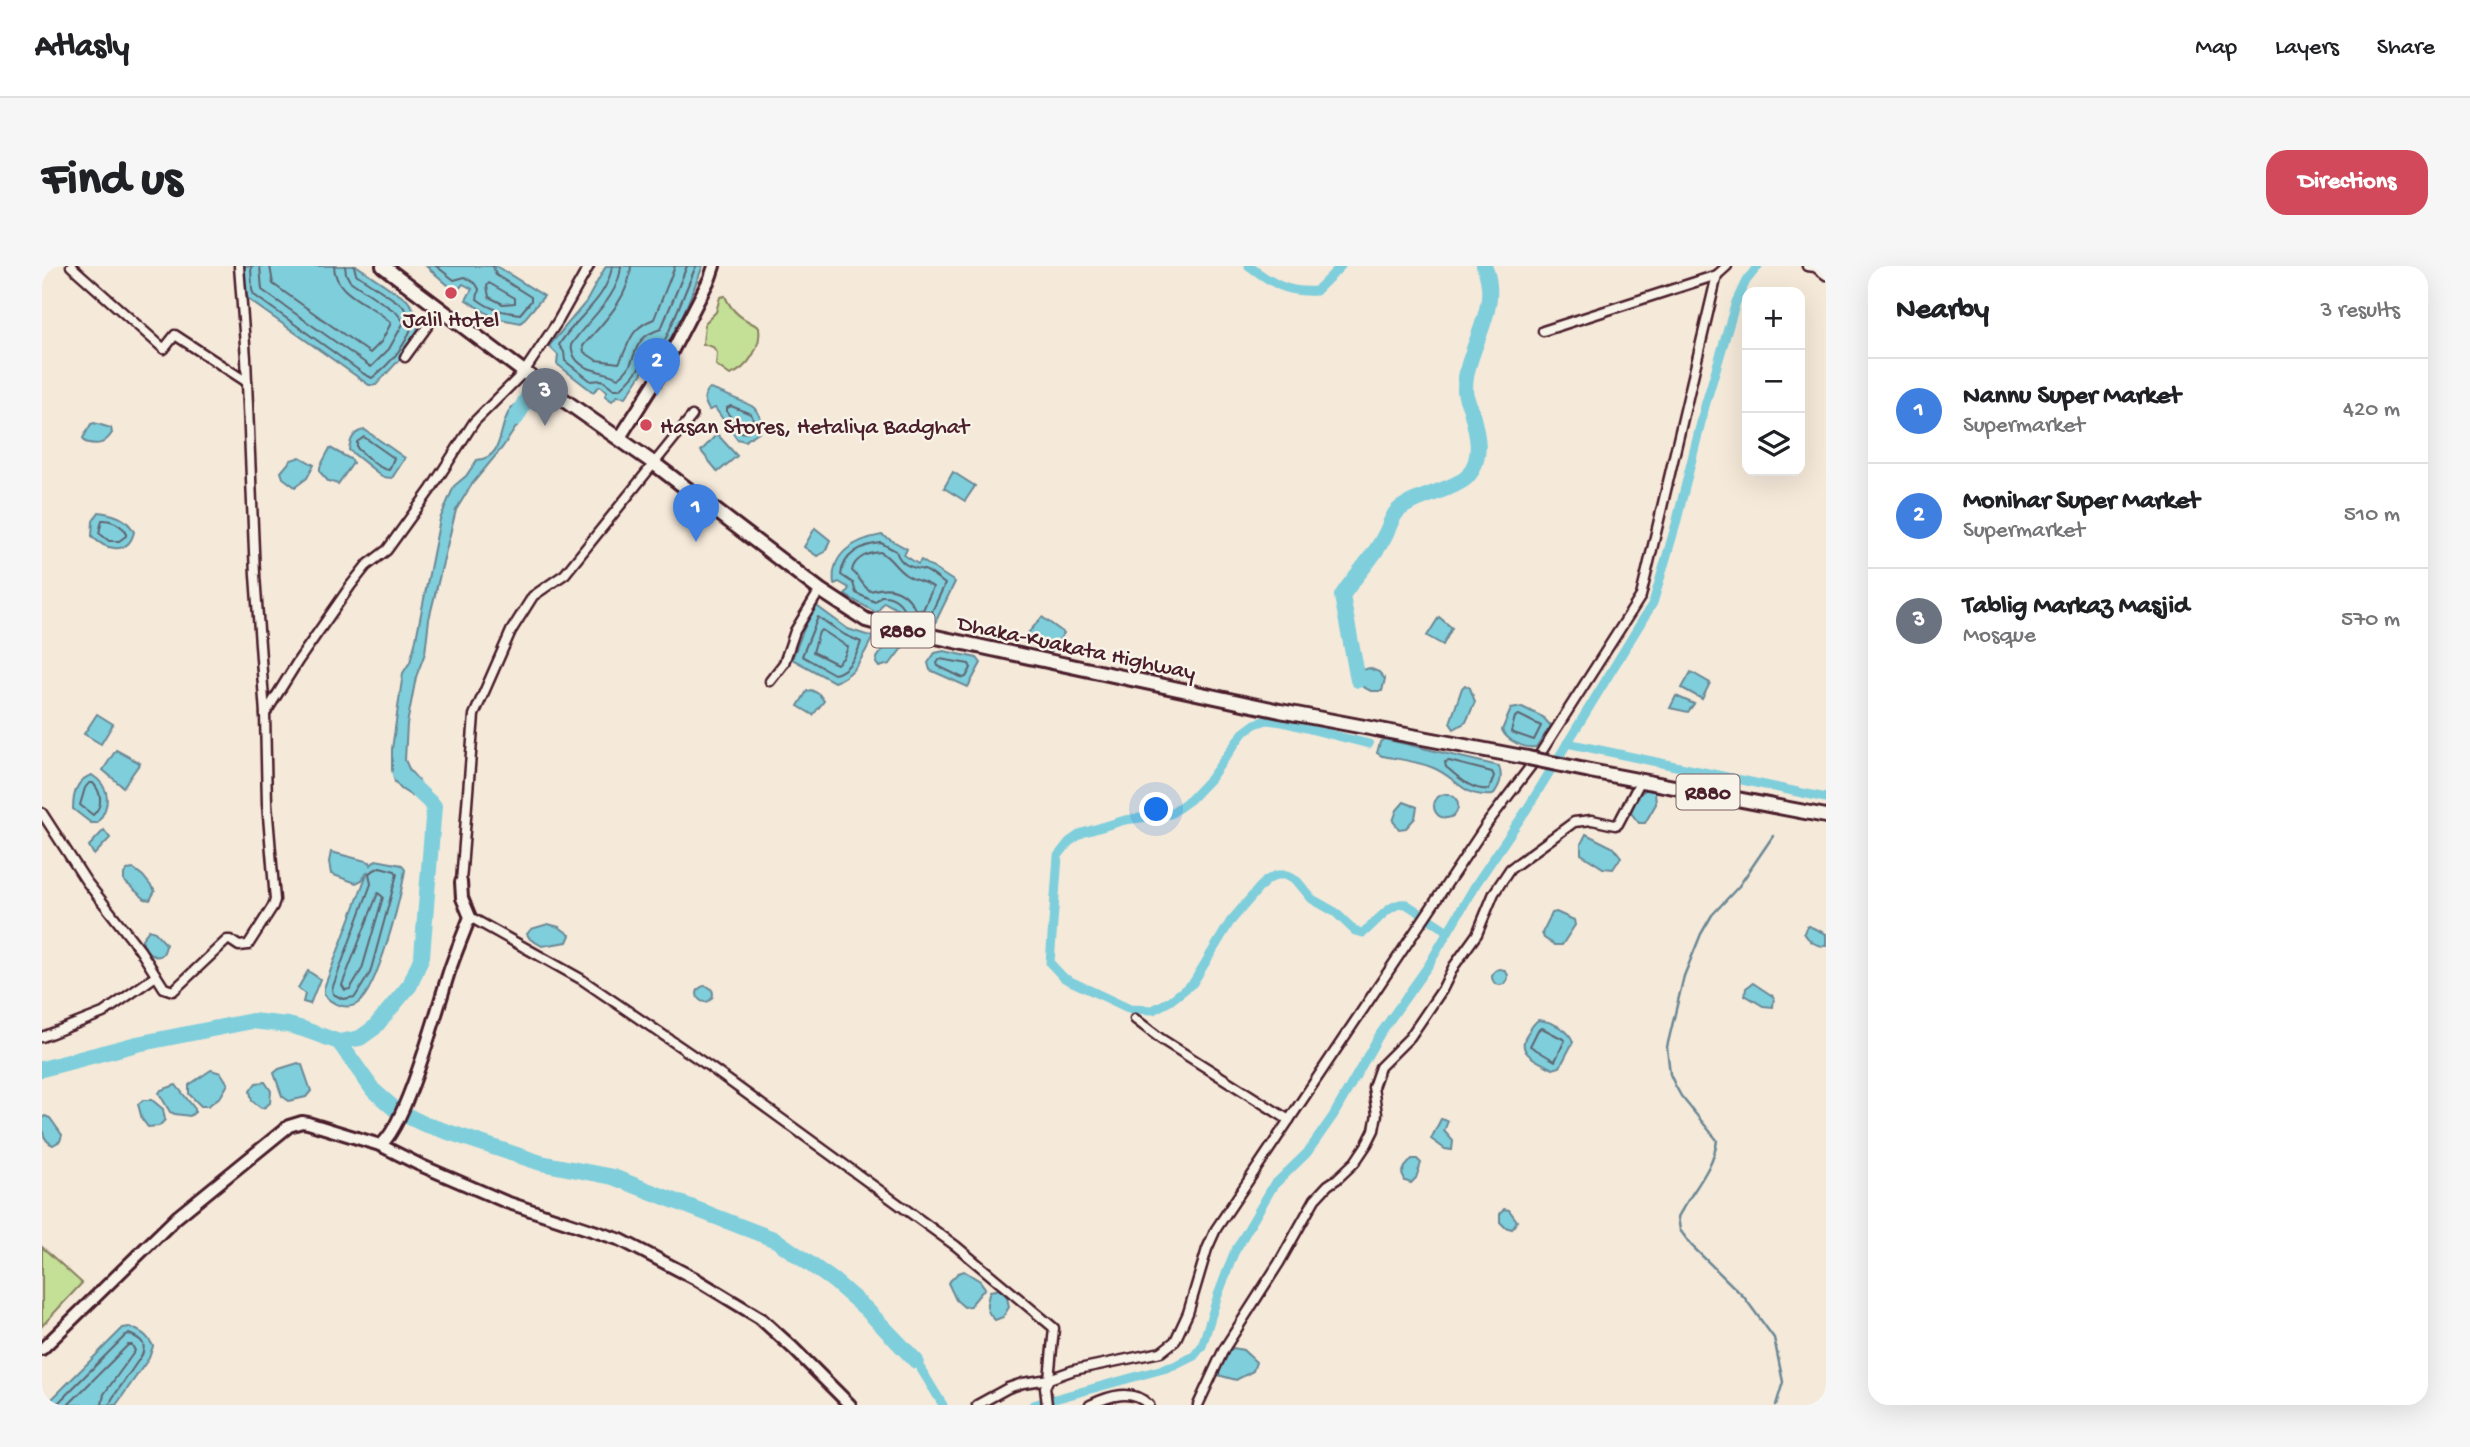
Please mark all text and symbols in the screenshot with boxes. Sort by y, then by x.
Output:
text: Atlasly [35,29,129,67]
text: Map [2195,34,2237,63]
text: Layers [2275,34,2339,63]
text: Share [2377,34,2435,63]
button: Directions [2266,150,2428,215]
text: Find us [42,153,182,211]
marker: Jalil Hotel [443,285,459,301]
map controls [1742,287,1805,476]
button: + [1742,287,1805,350]
text: Nearby [1896,294,1989,329]
text: 3 results [2320,298,2400,325]
place label: Jalil Hotel [403,308,499,335]
pin: 2 [634,338,680,396]
button: − [1742,350,1805,413]
pin: 3 [522,368,568,426]
text: Nannu Super Market [1963,382,2181,413]
text: 1 [1914,397,1924,424]
text: 420 m [2343,397,2400,424]
button: layers [1742,413,1805,476]
text: Supermarket [1963,413,2085,440]
place label: Hasan Stores, Hetaliya Badghat [660,415,971,442]
marker: Hasan Stores, Hetaliya Badghat [638,417,654,433]
pin: 1 [673,484,719,542]
text: Monihar Super Market [1963,487,2199,518]
text: 2 [1913,502,1925,529]
text: 510 m [2344,502,2400,529]
text: Supermarket [1963,518,2085,545]
text: Tablig Markaz Masjid [1963,592,2189,623]
text: 3 [1913,607,1925,634]
text: 570 m [2341,607,2400,634]
street label: Dhaka-Kuakata Highway [953,611,1198,688]
road number: R880 [872,612,934,648]
text: Mosque [1963,623,2036,650]
road number: R880 [1676,774,1740,810]
your location [1139,792,1173,826]

